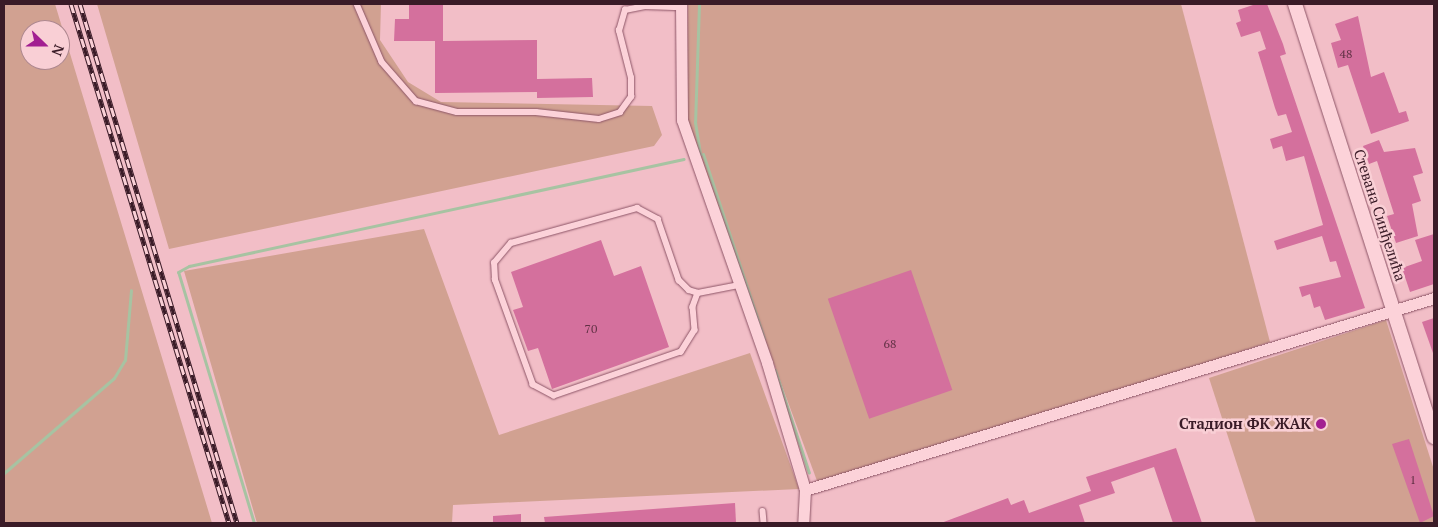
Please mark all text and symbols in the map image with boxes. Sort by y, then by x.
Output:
north arrow [20,20,70,70]
text: N [48,42,69,59]
house number: 48 [1340,47,1352,61]
street label: Стевана Синђелића [1350,147,1410,283]
house number: 70 [585,322,597,336]
house number: 68 [884,337,896,351]
place label: Стадион ФК ЖАК [1179,415,1311,433]
marker: Стадион ФК ЖАК [1315,418,1327,430]
house number: 1 [1410,473,1416,487]

